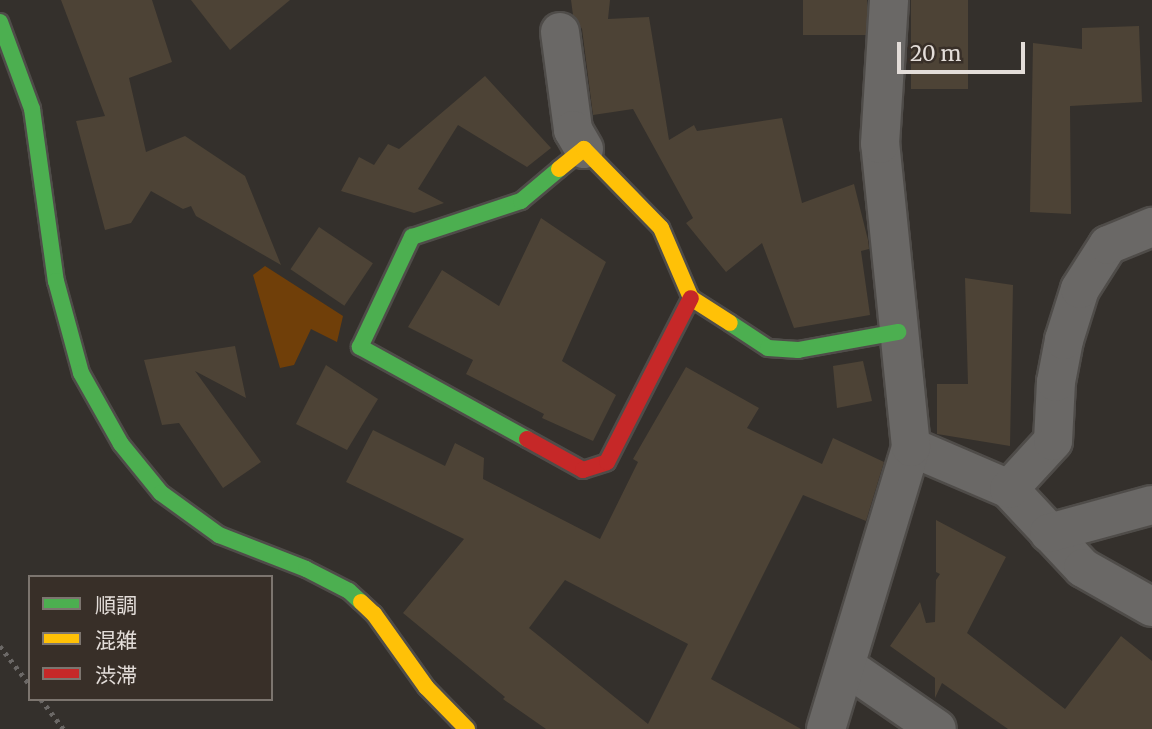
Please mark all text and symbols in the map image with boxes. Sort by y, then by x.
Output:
scale bar [900,28,1028,72]
text: 20 m [910,40,961,67]
legend [28,575,273,701]
text: 順調 [95,592,137,619]
text: 混雑 [95,627,137,654]
text: 渋滞 [95,662,137,689]

